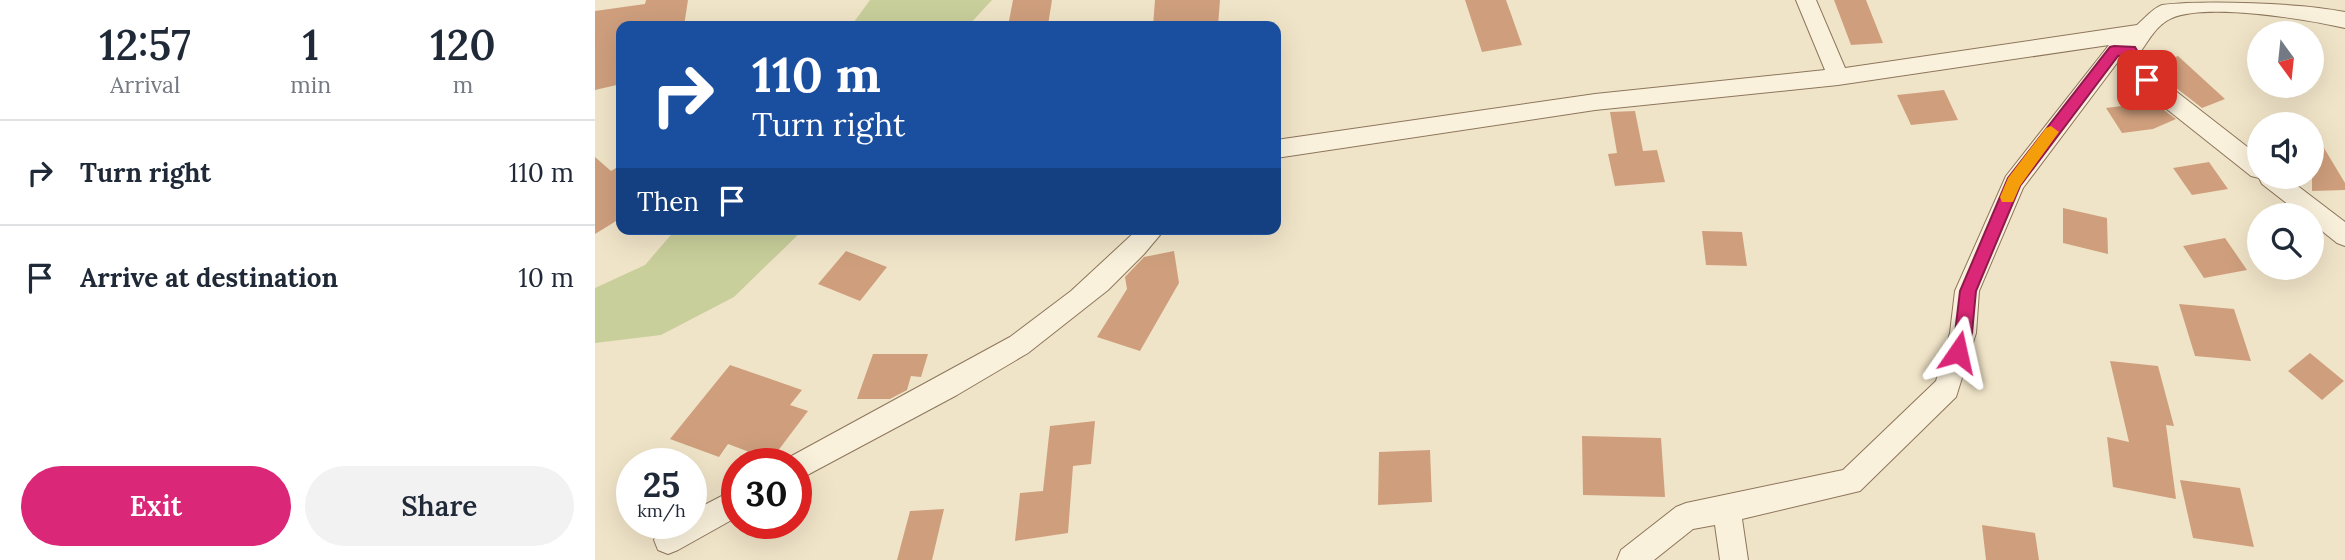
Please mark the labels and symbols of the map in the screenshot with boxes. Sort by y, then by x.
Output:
north arrow [2247,21,2324,98]
pin [2117,50,2177,110]
position arrow [1921,315,1995,389]
speed limit sign: 30 [721,448,812,539]

